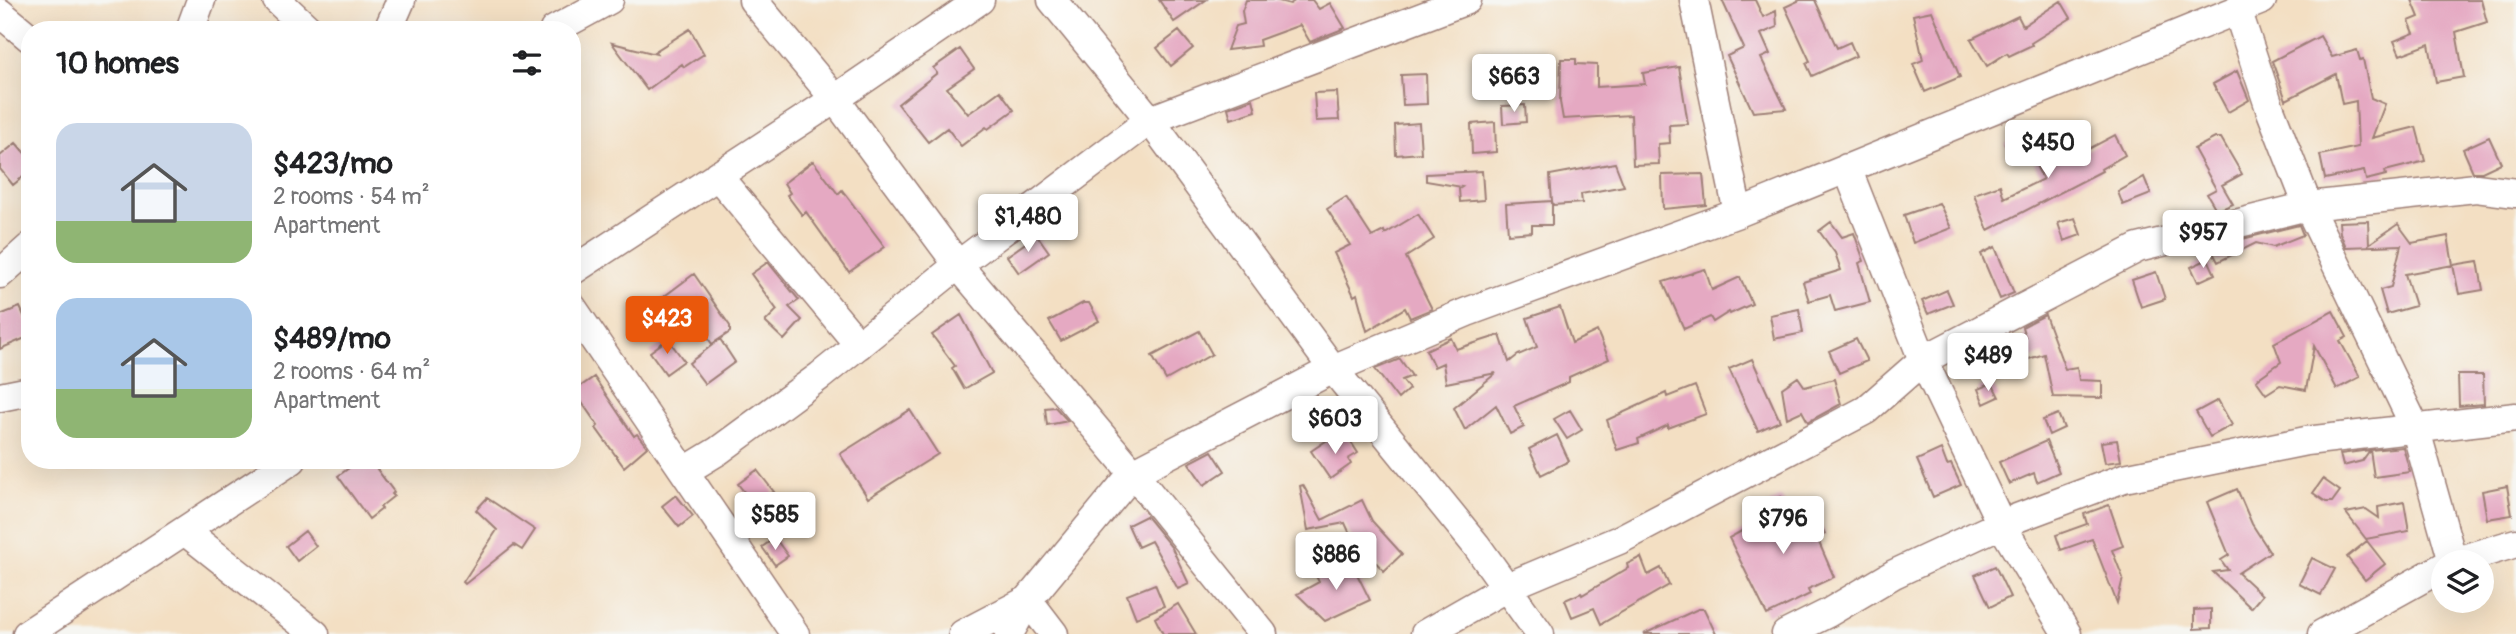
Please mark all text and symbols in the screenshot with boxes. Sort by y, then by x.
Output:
icon: filters [508,44,546,82]
text: 10 homes [56,45,179,82]
pin: $663 [1473,54,1555,114]
text: $663 [1488,62,1540,91]
pin: $450 [2007,120,2089,180]
text: $450 [2021,128,2075,157]
text: $423/mo [273,145,393,182]
icon: home [112,151,196,235]
text: 2 rooms · 54 m² [273,182,430,211]
pin: $1,480 [971,194,1085,254]
text: $1,480 [994,202,1062,231]
pin: $957 [2162,210,2244,270]
text: Apartment [273,211,380,240]
text: $957 [2179,218,2227,247]
pin: $423 [626,296,708,356]
text: $423 [642,304,692,333]
text: $489/mo [273,320,391,357]
icon: home [112,326,196,410]
pin: $489 [1947,334,2029,393]
text: $489 [1963,341,2013,370]
text: 2 rooms · 64 m² [273,357,430,386]
text: Apartment [273,386,380,415]
pin: $603 [1294,396,1376,456]
text: $603 [1308,404,1362,433]
pin: $585 [734,492,816,552]
pin: $796 [1742,496,1824,556]
text: $585 [751,500,800,529]
text: $796 [1758,504,1808,533]
pin: $886 [1295,532,1377,592]
text: $886 [1311,540,1361,569]
map controls [2431,550,2494,613]
button: layers [2431,550,2494,613]

